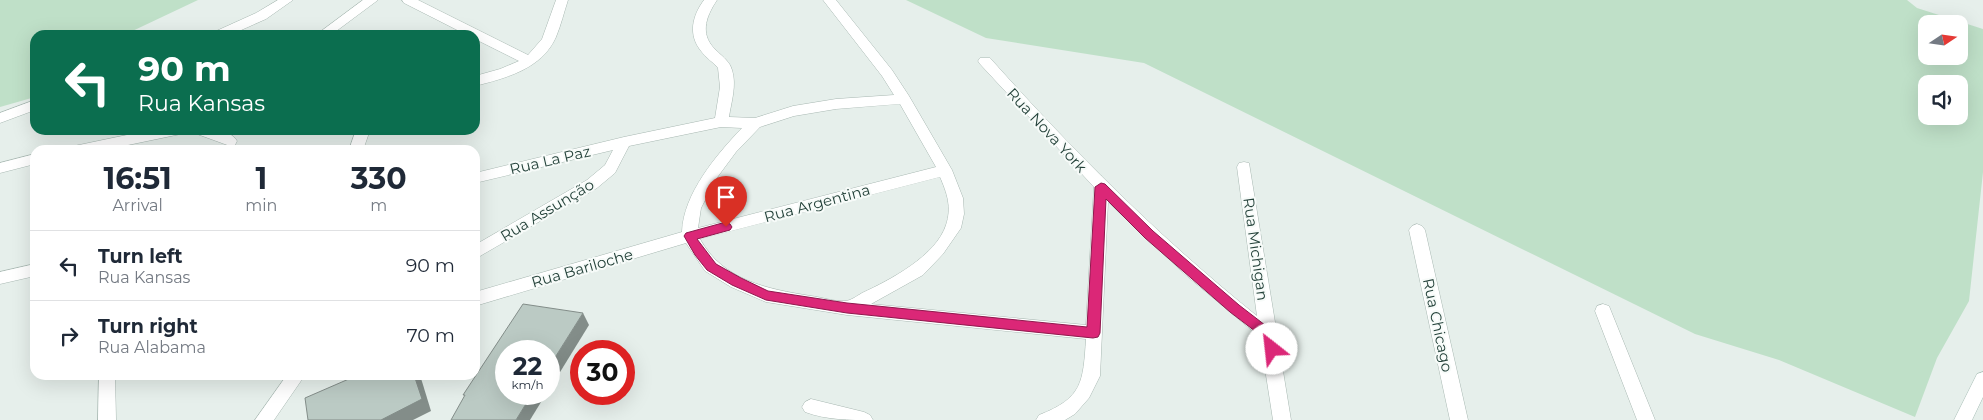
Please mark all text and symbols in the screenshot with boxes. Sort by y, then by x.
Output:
north arrow [1918,15,1968,65]
map controls [1918,15,1968,125]
text: 90 m [138,47,231,90]
icon: left [55,50,120,115]
button: sound [1918,75,1968,125]
street label: Rua Nova York [1003,84,1091,176]
text: Rua Kansas [138,90,265,117]
street label: Rua La Paz [508,141,593,179]
text: 16:51 [103,160,172,197]
text: 1 [255,160,267,197]
text: 330 [351,160,407,197]
street label: Rua Assunção [497,175,597,245]
pin [705,176,747,227]
street label: Rua Argentina [762,180,872,226]
icon: arrive [712,183,740,211]
text: Arrival [112,196,163,215]
text: min [245,196,277,215]
text: m [370,196,387,215]
street label: Rua Michigan [1239,196,1273,302]
street label: Rua Bariloche [529,244,635,292]
text: Turn left [98,245,183,268]
icon: left [55,252,83,280]
text: 90 m [406,254,455,277]
text: Rua Kansas [98,268,190,287]
street label: Rua Chicago [1419,276,1457,374]
text: Turn right [98,315,198,338]
icon: right [55,322,83,350]
position arrow [1245,322,1297,374]
text: 70 m [406,324,455,347]
text: Rua Alabama [98,338,206,357]
speed limit sign: 30 [570,340,635,405]
text: 22 [513,351,542,381]
text: km/h [511,377,544,392]

